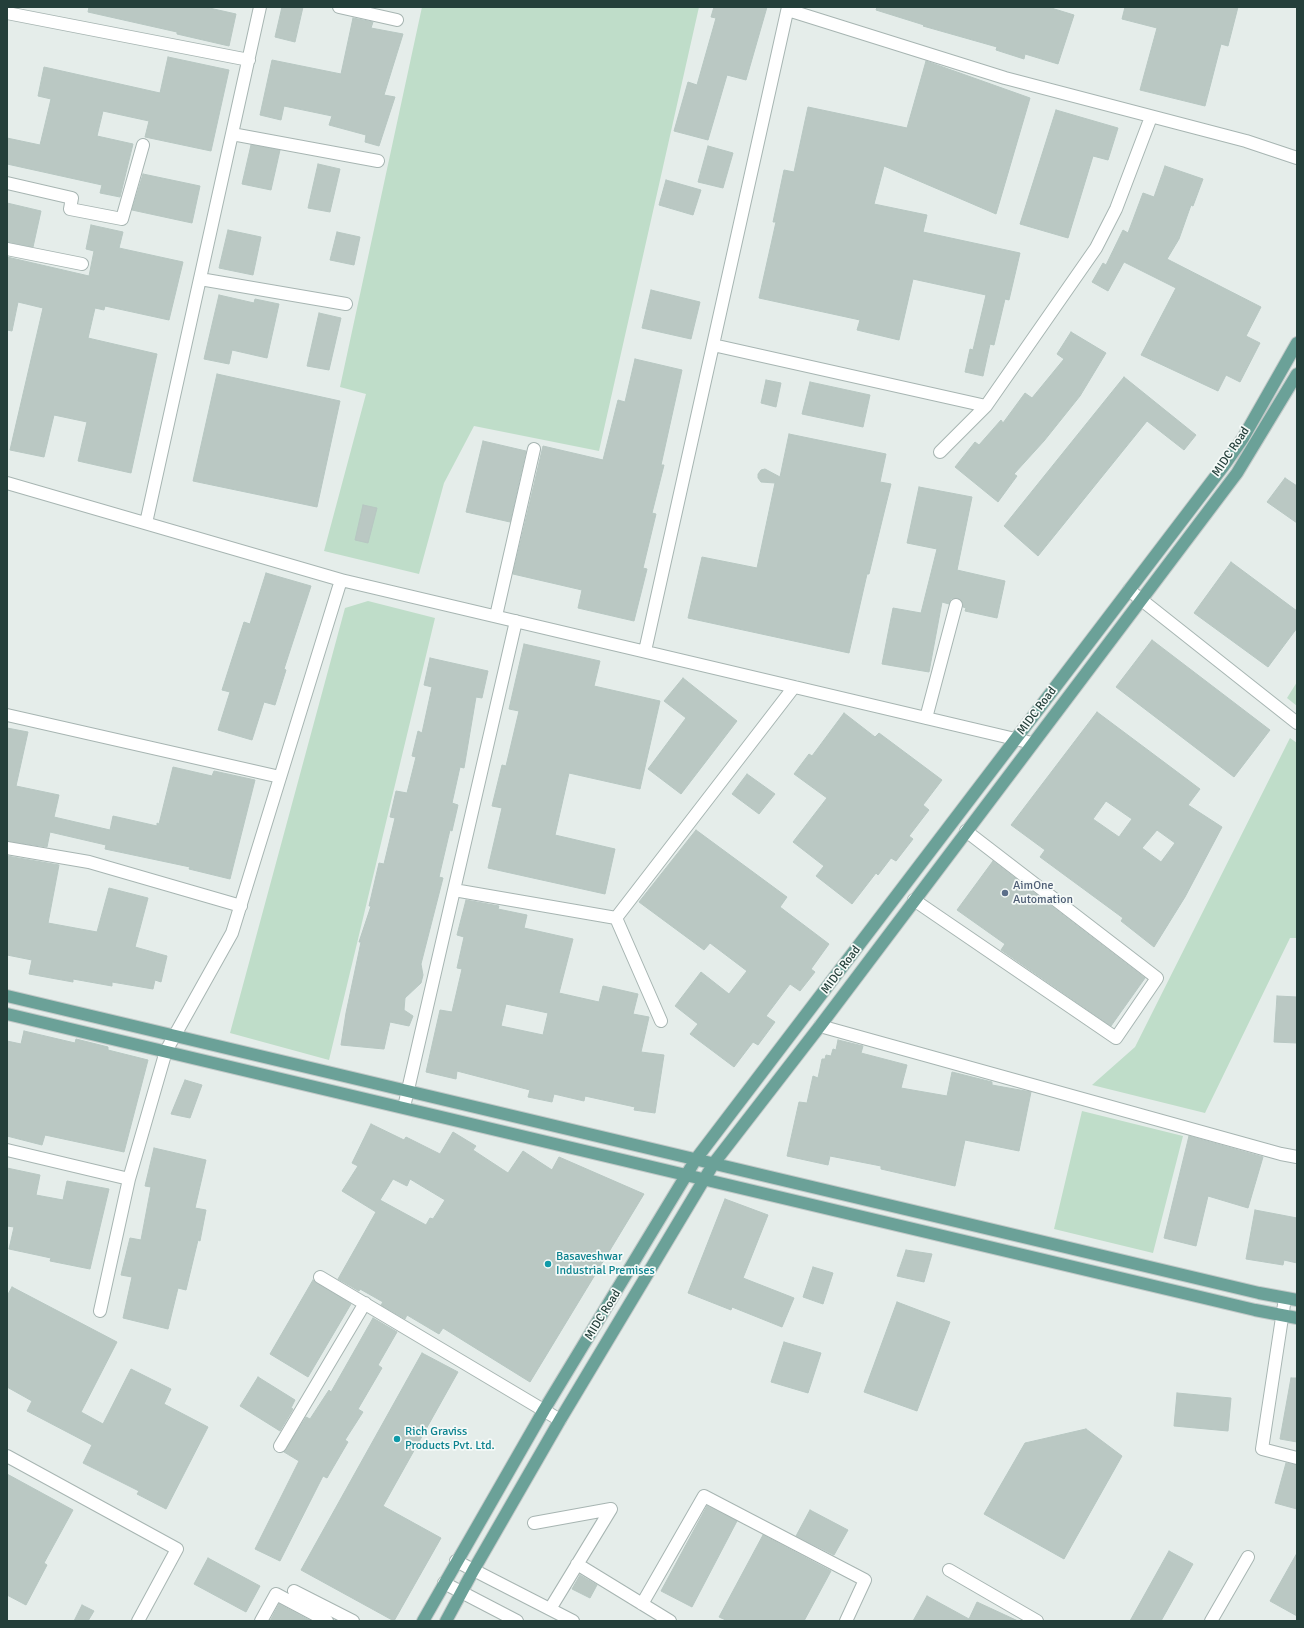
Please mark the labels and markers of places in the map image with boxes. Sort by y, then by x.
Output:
place label: AimOne Automation [1013,879,1073,907]
marker: AimOne Automation [1000,888,1010,898]
place label: Basaveshwar Industrial Premises [556,1250,655,1278]
marker: Basaveshwar Industrial Premises [543,1259,553,1269]
place label: Rich Graviss Products Pvt. Ltd. [405,1425,495,1453]
marker: Rich Graviss Products Pvt. Ltd. [392,1434,402,1444]

